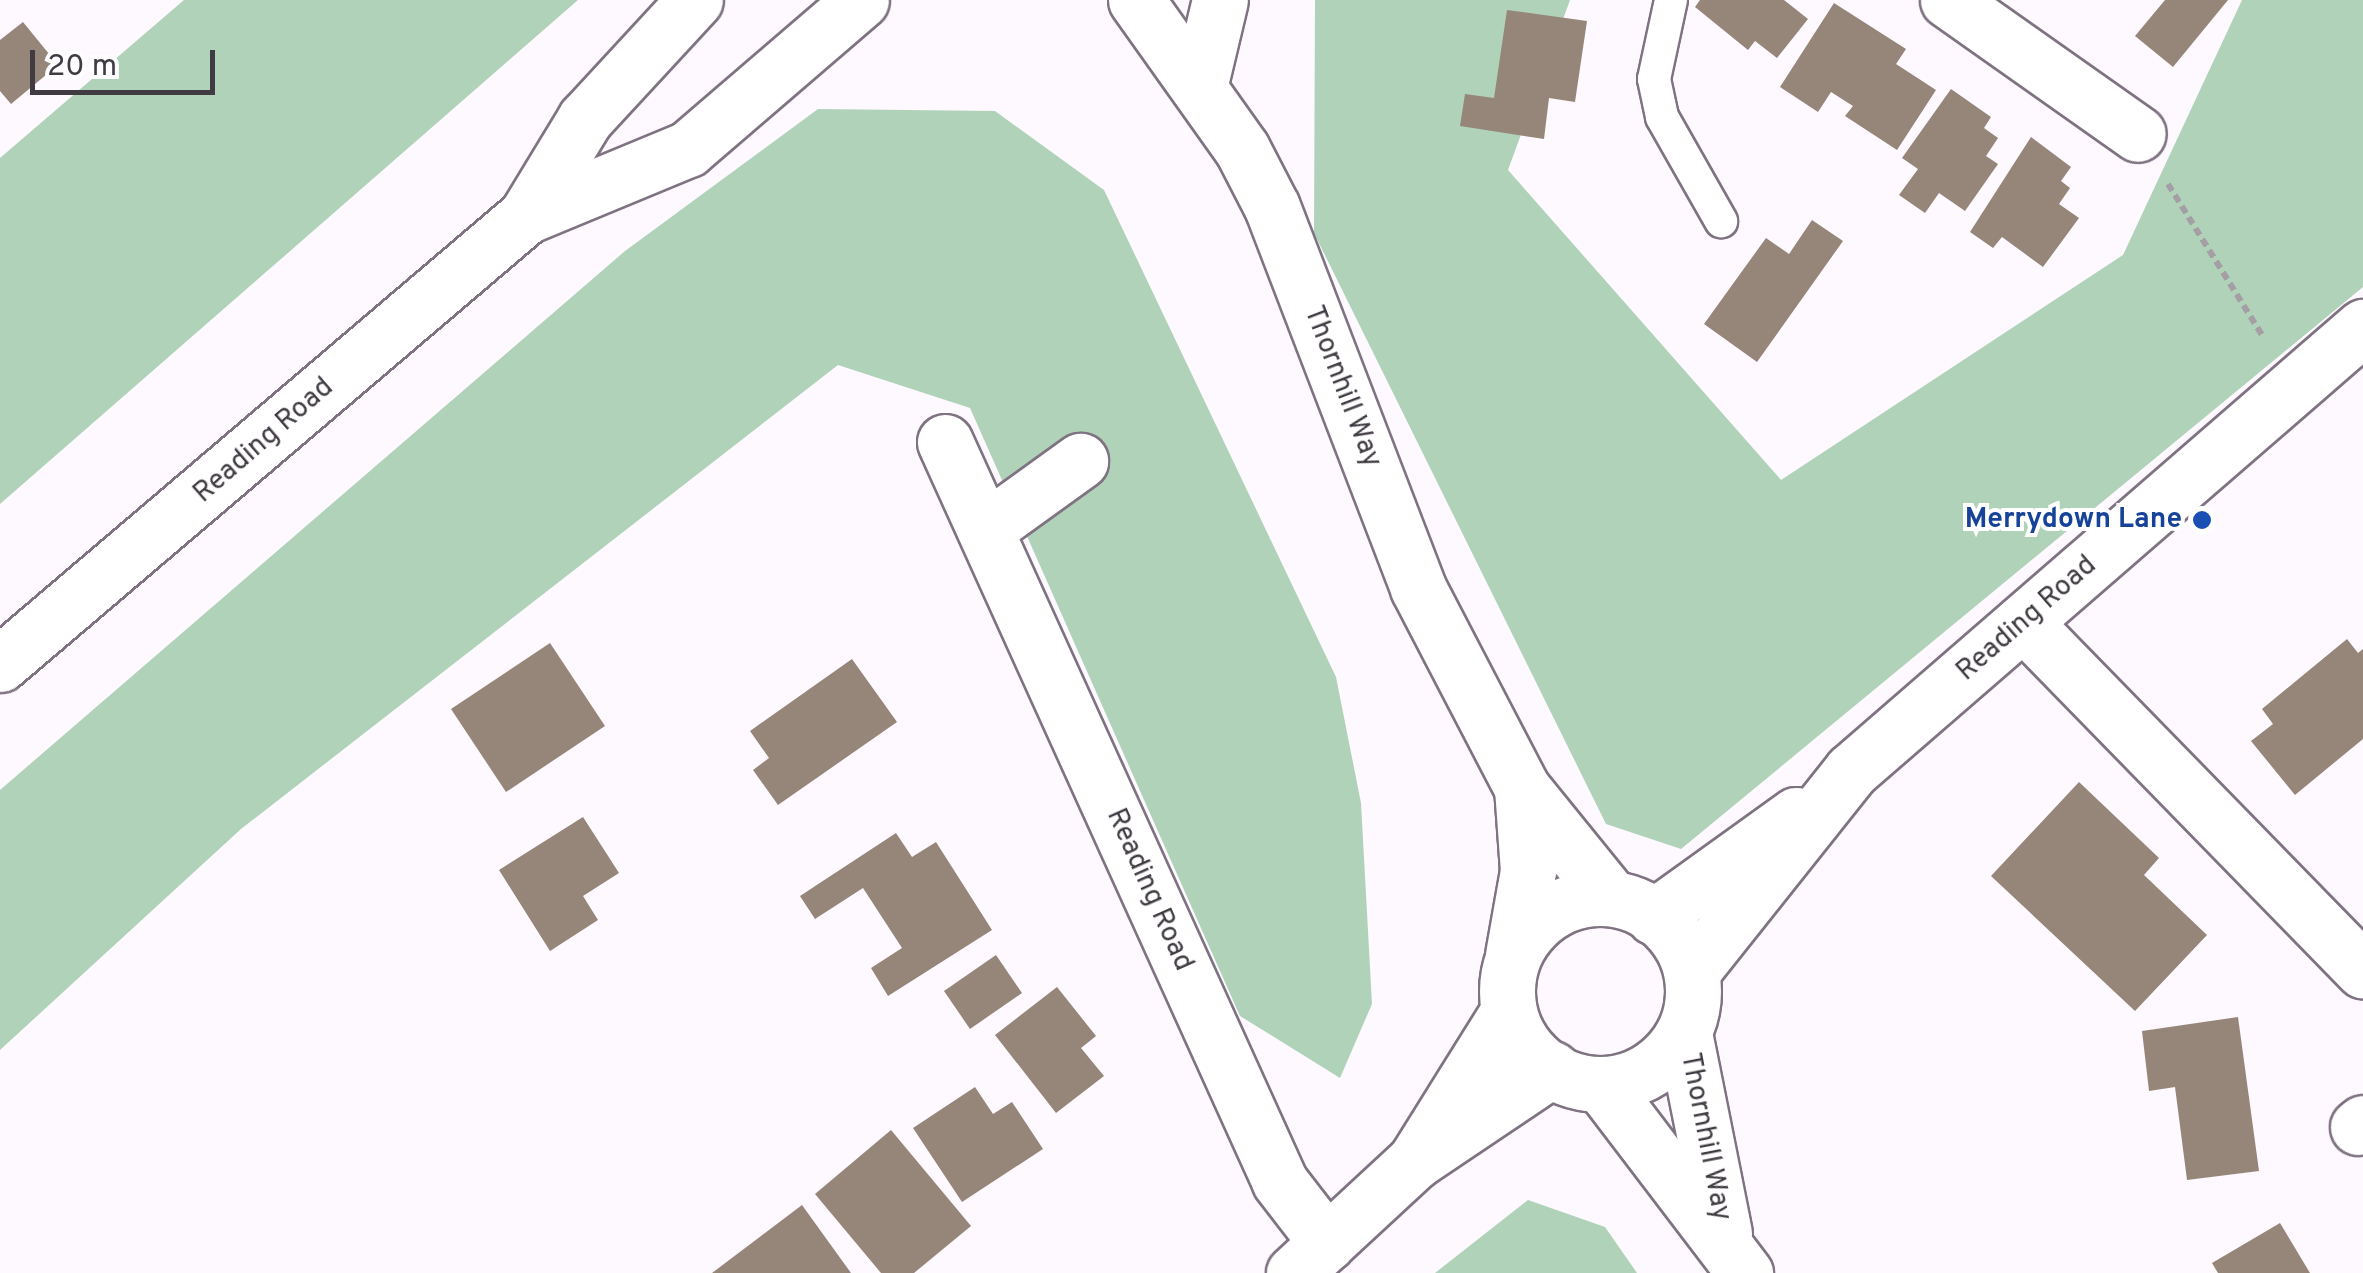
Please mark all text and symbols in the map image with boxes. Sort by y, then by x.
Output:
scale bar [35,30,220,92]
text: 20 m [47,49,117,86]
street label: Thornhill Way [1296,301,1388,473]
street label: Reading Road [187,371,341,511]
place label: Merrydown Lane [1965,503,2182,537]
marker: Merrydown Lane [2191,509,2213,531]
street label: Reading Road [1950,549,2104,689]
street label: Reading Road [1098,804,1200,976]
street label: Thornhill Way [1672,1050,1738,1224]

